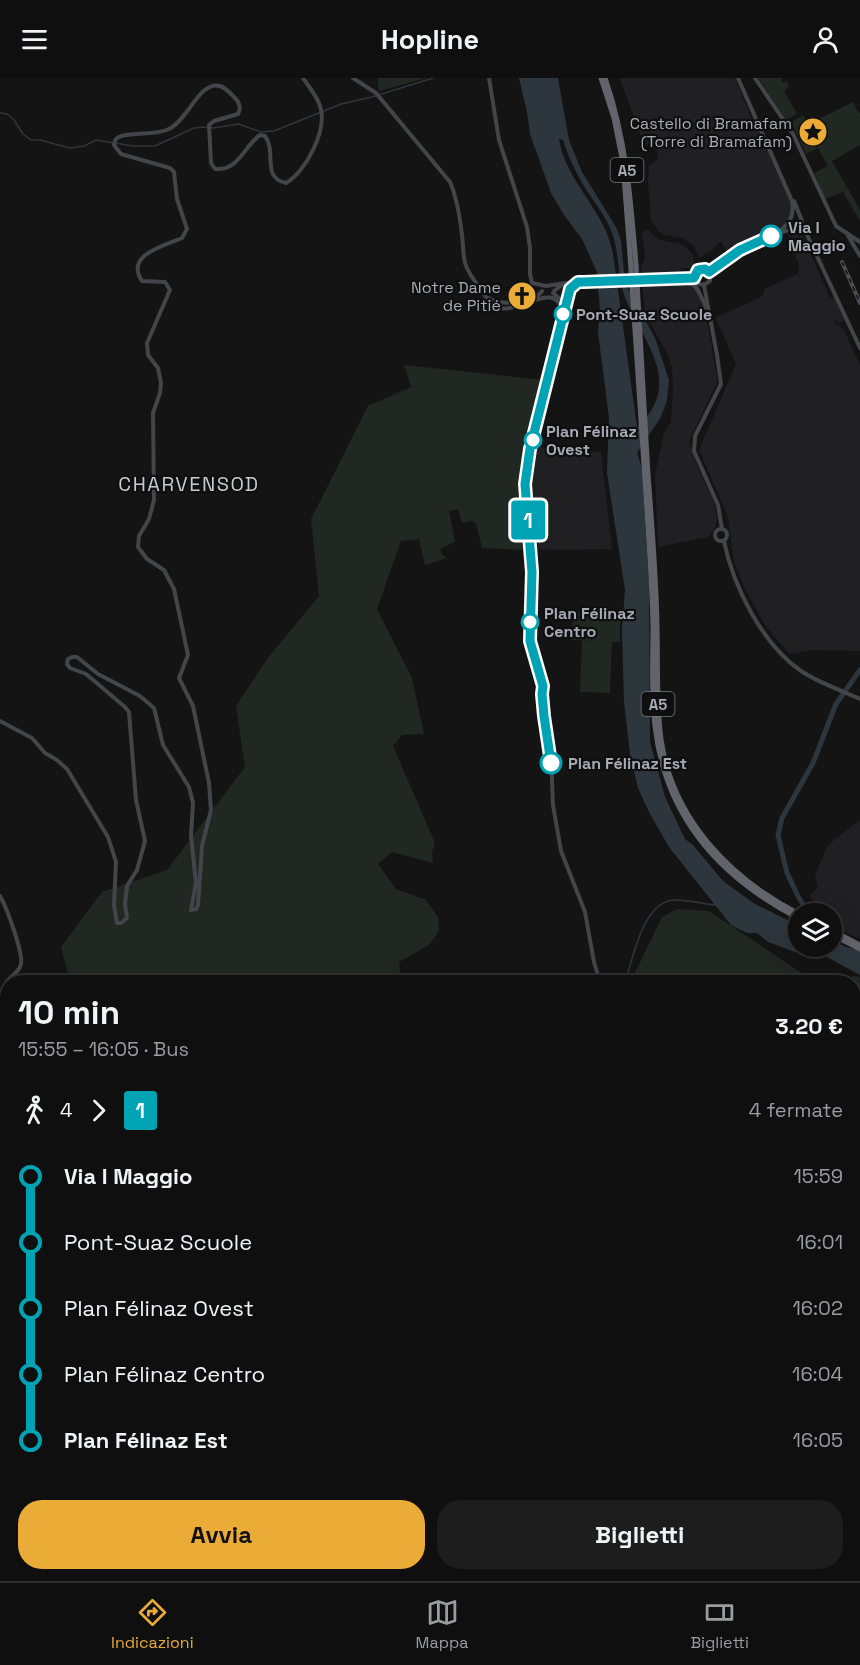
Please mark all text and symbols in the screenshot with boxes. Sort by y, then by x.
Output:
text: Hopline [381,22,479,57]
icon: menu [18,23,51,56]
icon: person [809,23,842,56]
place label: Castello di Bramafam (Torre di Bramafam) [630,113,792,152]
place icon: Castello di Bramafam (Torre di Bramafam) [797,116,829,148]
road number: A5 [610,158,644,182]
place label: Via I Maggio [788,217,846,256]
marker: Via I Maggio [760,225,782,247]
place label: Notre Dame de Pitié [411,277,501,316]
church icon: Notre Dame de Pitié [506,280,538,312]
place label: Pont-Suaz Scuole [576,304,712,325]
marker: Pont-Suaz Scuole [554,305,572,323]
place label: Plan Félinaz Ovest [546,421,637,460]
marker: Plan Félinaz Ovest [524,431,542,449]
district label: CHARVENSOD [118,471,260,497]
line badge: 1 [508,500,548,540]
text: 1 [523,507,533,534]
place label: Plan Félinaz Centro [544,603,635,642]
marker: Plan Félinaz Centro [521,613,539,631]
road number: A5 [642,692,674,716]
marker: Plan Félinaz Est [540,752,562,774]
place label: Plan Félinaz Est [568,753,687,774]
map controls [788,903,842,957]
button: layers [788,903,842,957]
text: 10 min [18,992,120,1034]
text: 3.20 € [775,1012,843,1040]
text: 15:55 – 16:05 · Bus [18,1036,189,1062]
icon: walk [18,1094,51,1127]
icon: forward [82,1094,115,1127]
text: 4 [60,1097,73,1123]
text: 1 [136,1097,145,1124]
text: 4 fermate [749,1097,843,1123]
text: Via I Maggio [64,1162,192,1190]
text: 15:59 [793,1163,843,1189]
text: Pont-Suaz Scuole [64,1228,252,1256]
text: 16:01 [796,1229,843,1255]
text: Plan Félinaz Ovest [64,1294,254,1322]
text: 16:02 [792,1295,843,1321]
text: Plan Félinaz Centro [64,1360,265,1388]
text: 16:04 [792,1361,843,1387]
text: Plan Félinaz Est [64,1426,228,1454]
text: 16:05 [793,1427,843,1453]
button: Avvia [18,1500,425,1569]
button: Biglietti [437,1500,843,1569]
tab: Indicazioni [111,1596,194,1653]
tab: Mappa [416,1596,468,1653]
tab: Biglietti [690,1596,749,1653]

